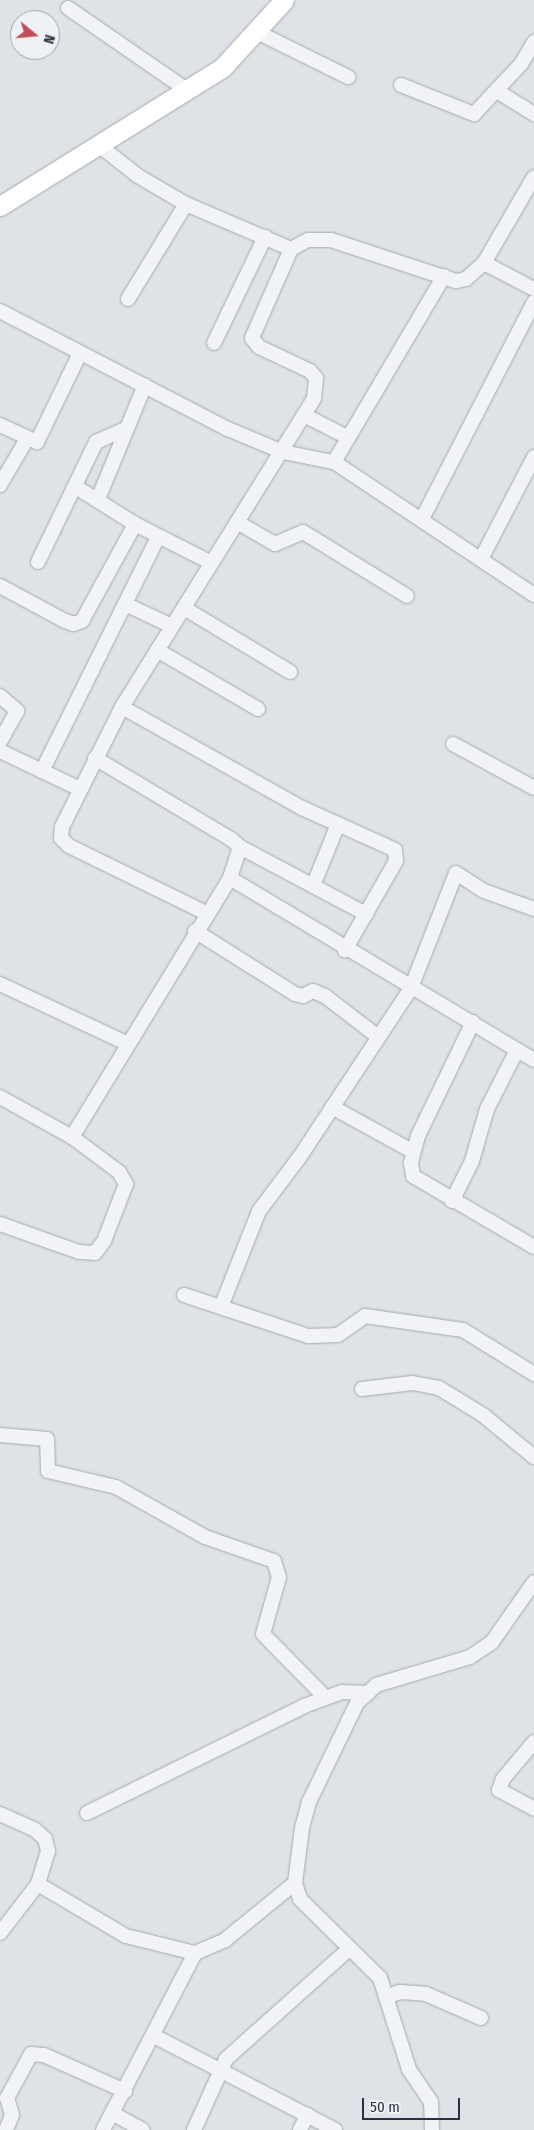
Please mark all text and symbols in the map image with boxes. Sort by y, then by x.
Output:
north arrow [10,10,60,60]
text: N [40,33,58,46]
scale bar [364,2088,462,2120]
text: 50 m [370,2098,400,2116]

